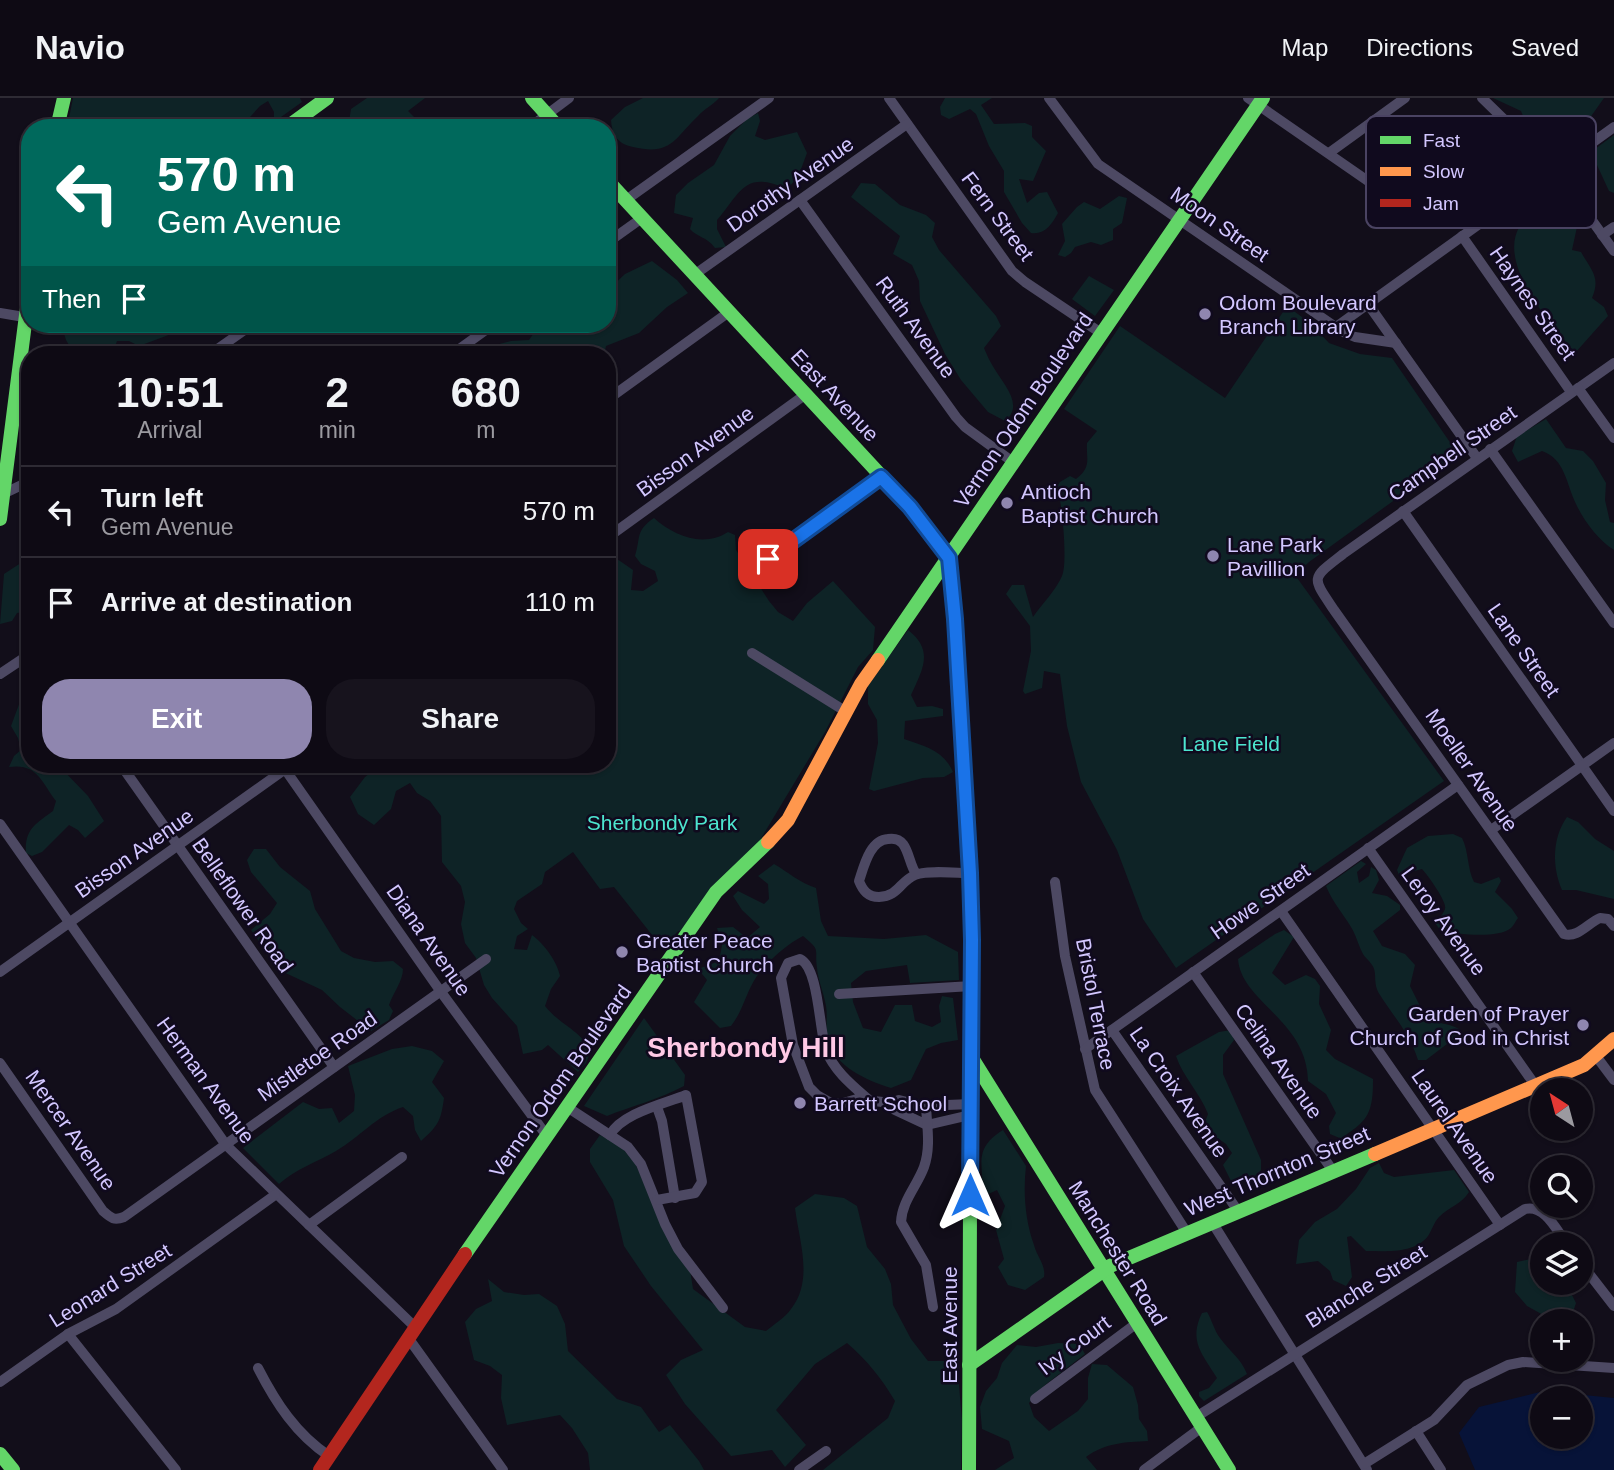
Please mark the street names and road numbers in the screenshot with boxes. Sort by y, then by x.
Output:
street label: Dorothy Avenue [722,132,858,236]
street label: Fern Street [957,167,1039,265]
street label: Moon Street [1167,182,1274,266]
street label: Haynes Street [1485,242,1581,364]
street label: Ruth Avenue [871,272,961,382]
street label: Vernon Odom Boulevard [949,308,1097,512]
street label: East Avenue [787,344,883,446]
street label: Campbell Street [1384,400,1520,506]
street label: Bisson Avenue [632,401,758,501]
street label: Lane Street [1483,599,1565,701]
street label: Moeller Avenue [1421,704,1523,836]
street label: Bisson Avenue [71,804,197,902]
street label: Belleflower Road [188,833,298,977]
street label: Howe Street [1206,858,1314,944]
street label: Leroy Avenue [1397,862,1491,980]
street label: Diana Avenue [382,880,476,1000]
street label: Bristol Terrace [1072,936,1120,1072]
street label: Vernon Odom Boulevard [485,980,635,1182]
street label: Celina Avenue [1231,999,1327,1123]
street label: Mistletoe Road [253,1006,381,1106]
street label: Herman Avenue [153,1012,259,1148]
street label: La Croix Avenue [1125,1022,1233,1162]
street label: Laurel Avenue [1407,1065,1503,1187]
street label: Mercer Avenue [21,1066,121,1194]
street label: West Thornton Street [1181,1122,1373,1220]
street label: Manchester Road [1064,1177,1172,1329]
street label: Leonard Street [45,1238,175,1332]
street label: Blanche Street [1301,1240,1431,1332]
street label: East Avenue [938,1266,961,1384]
street label: Ivy Court [1034,1310,1115,1379]

